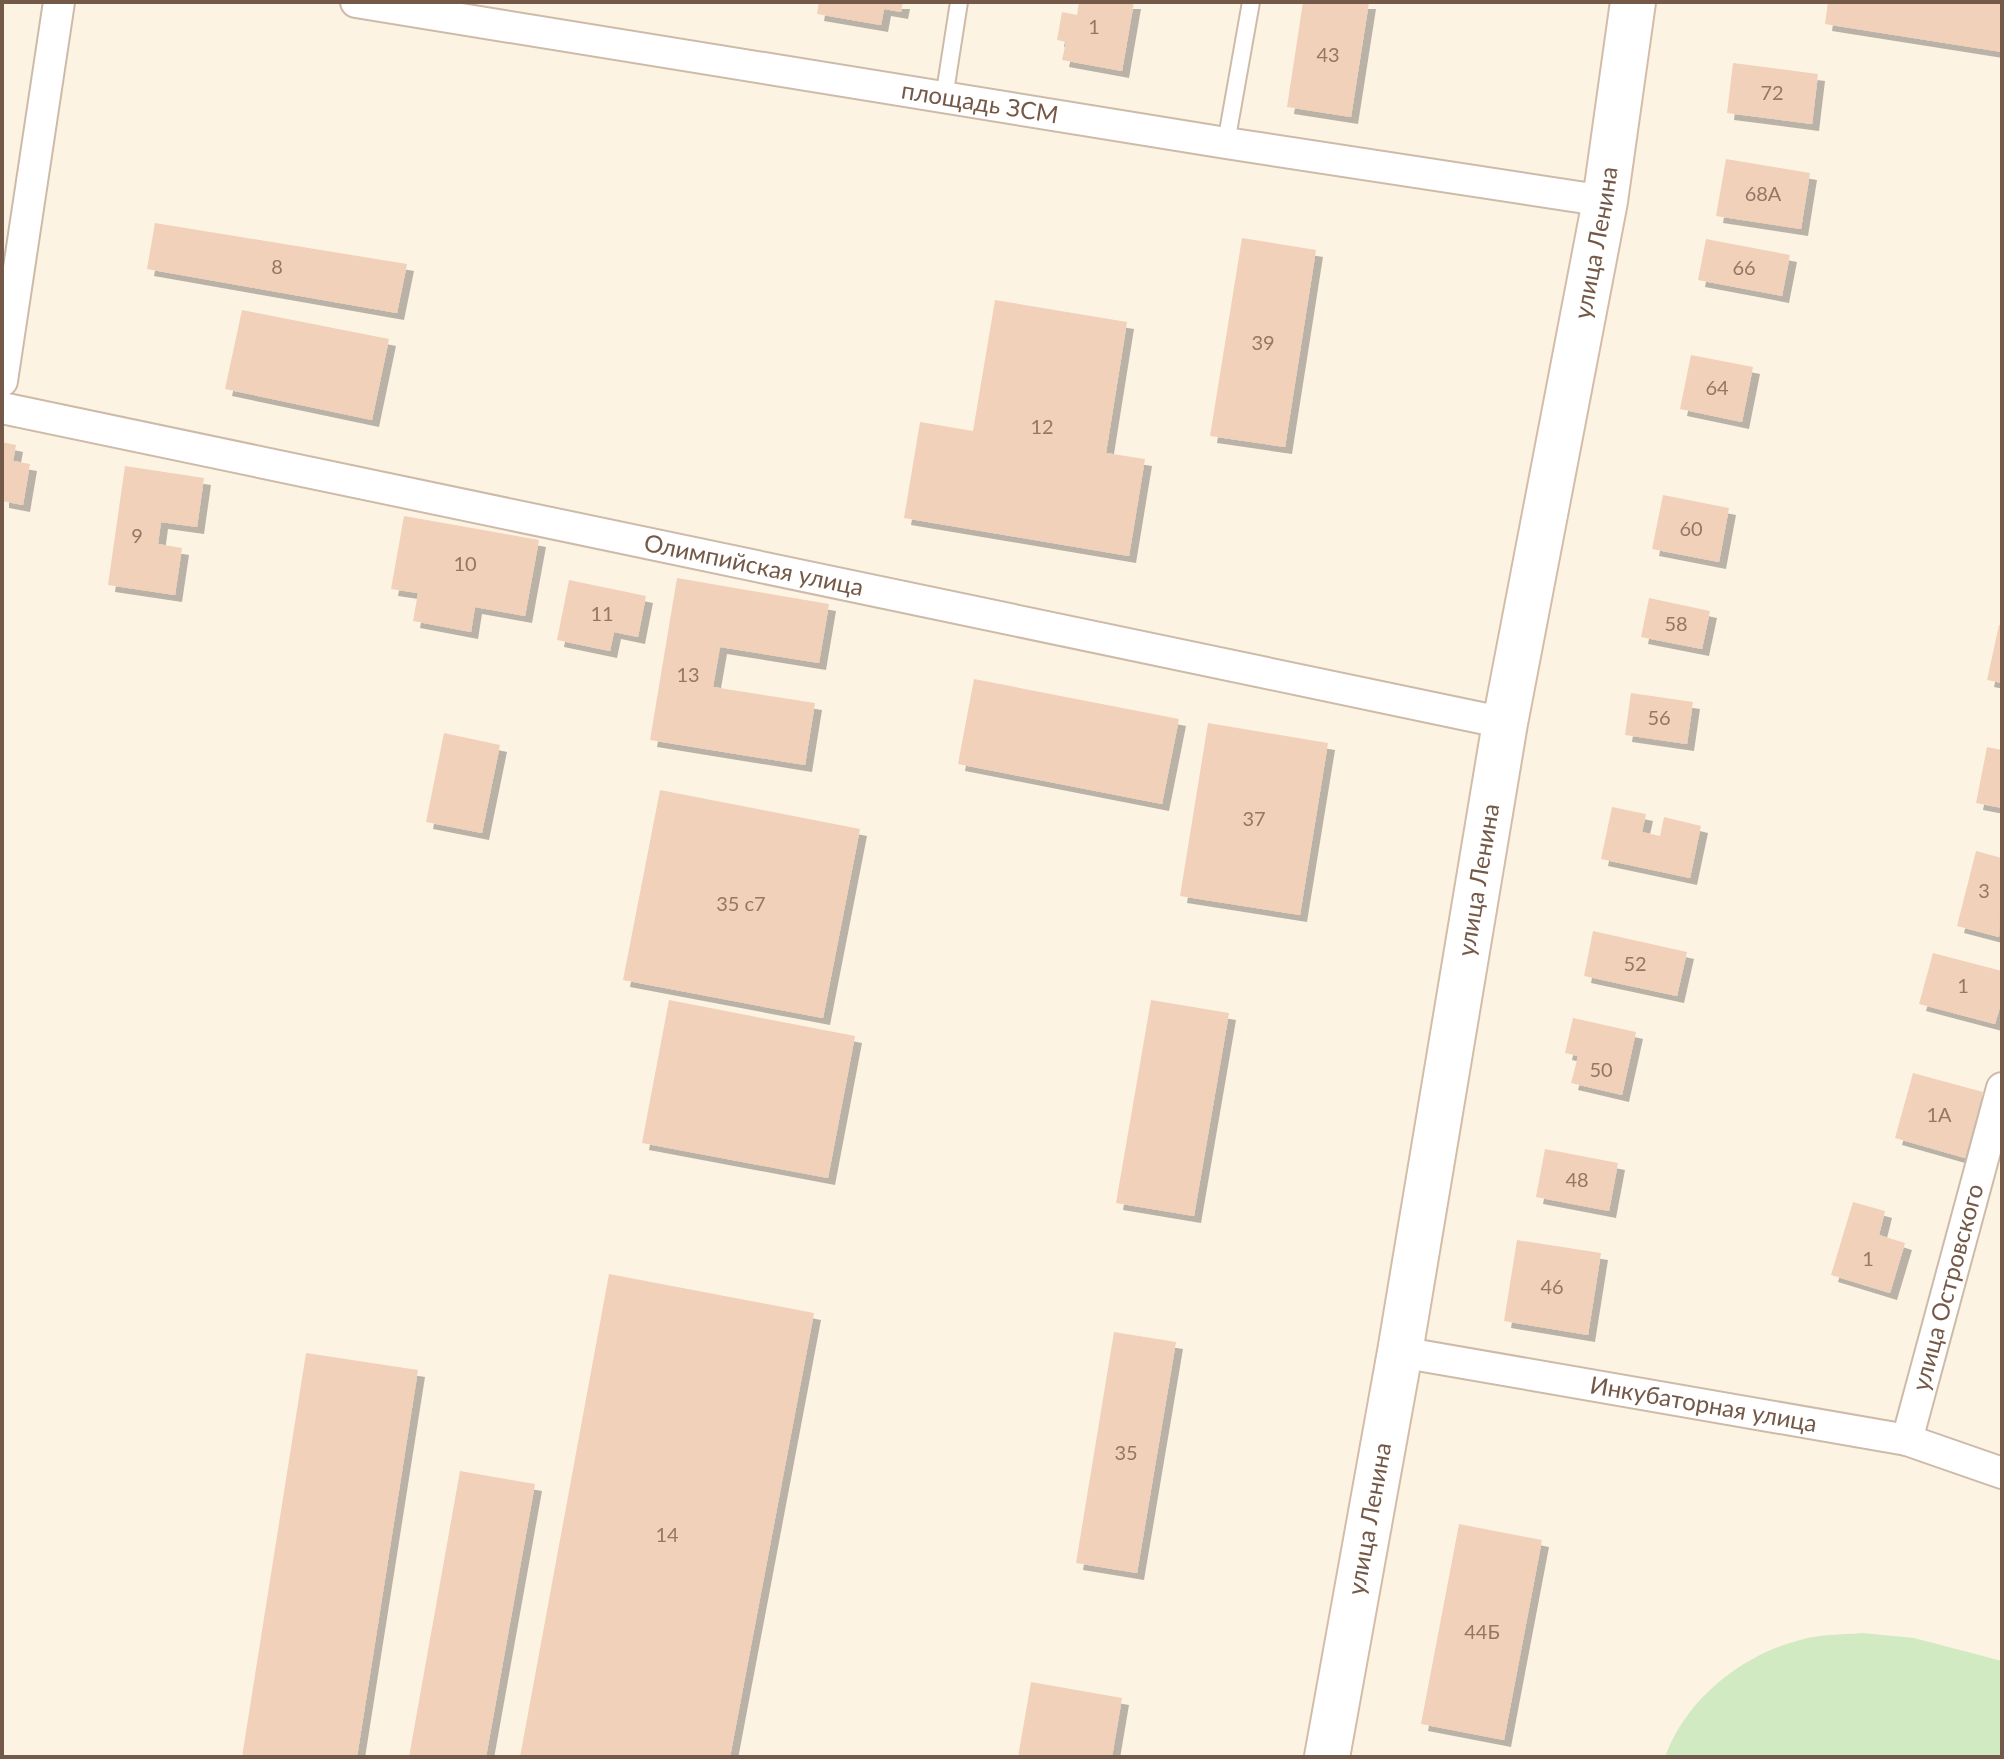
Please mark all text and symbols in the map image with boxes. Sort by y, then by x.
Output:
house number: 1 [1088,14,1100,38]
house number: 43 [1316,42,1340,66]
street label: площадь ЗСМ [900,75,1061,129]
house number: 72 [1760,80,1784,104]
street label: улица Ленина [1567,165,1623,321]
house number: 68А [1745,181,1782,205]
house number: 8 [271,254,283,278]
house number: 66 [1732,255,1756,279]
house number: 39 [1251,330,1275,354]
house number: 64 [1705,375,1729,399]
house number: 12 [1030,414,1054,438]
house number: 60 [1679,516,1703,540]
house number: 9 [131,523,143,547]
street label: Олимпийская улица [642,527,866,601]
house number: 10 [453,551,477,575]
house number: 11 [590,601,614,625]
house number: 58 [1664,611,1688,635]
house number: 13 [676,662,700,686]
house number: 56 [1647,705,1671,729]
street label: улица Ленина [1450,801,1504,958]
house number: 37 [1242,806,1266,830]
house number: 3 [1978,878,1990,902]
house number: 35 с7 [716,891,766,915]
house number: 52 [1623,951,1647,975]
house number: 1 [1957,973,1969,997]
house number: 50 [1589,1057,1613,1081]
house number: 1А [1926,1102,1952,1126]
house number: 48 [1565,1167,1589,1191]
street label: улица Островского [1905,1180,1989,1394]
house number: 1 [1862,1246,1874,1270]
house number: 46 [1540,1274,1564,1298]
street label: Инкубаторная улица [1588,1369,1819,1437]
house number: 35 [1114,1440,1138,1464]
street label: улица Ленина [1340,1440,1396,1597]
house number: 14 [655,1522,679,1546]
house number: 44Б [1464,1619,1500,1643]

